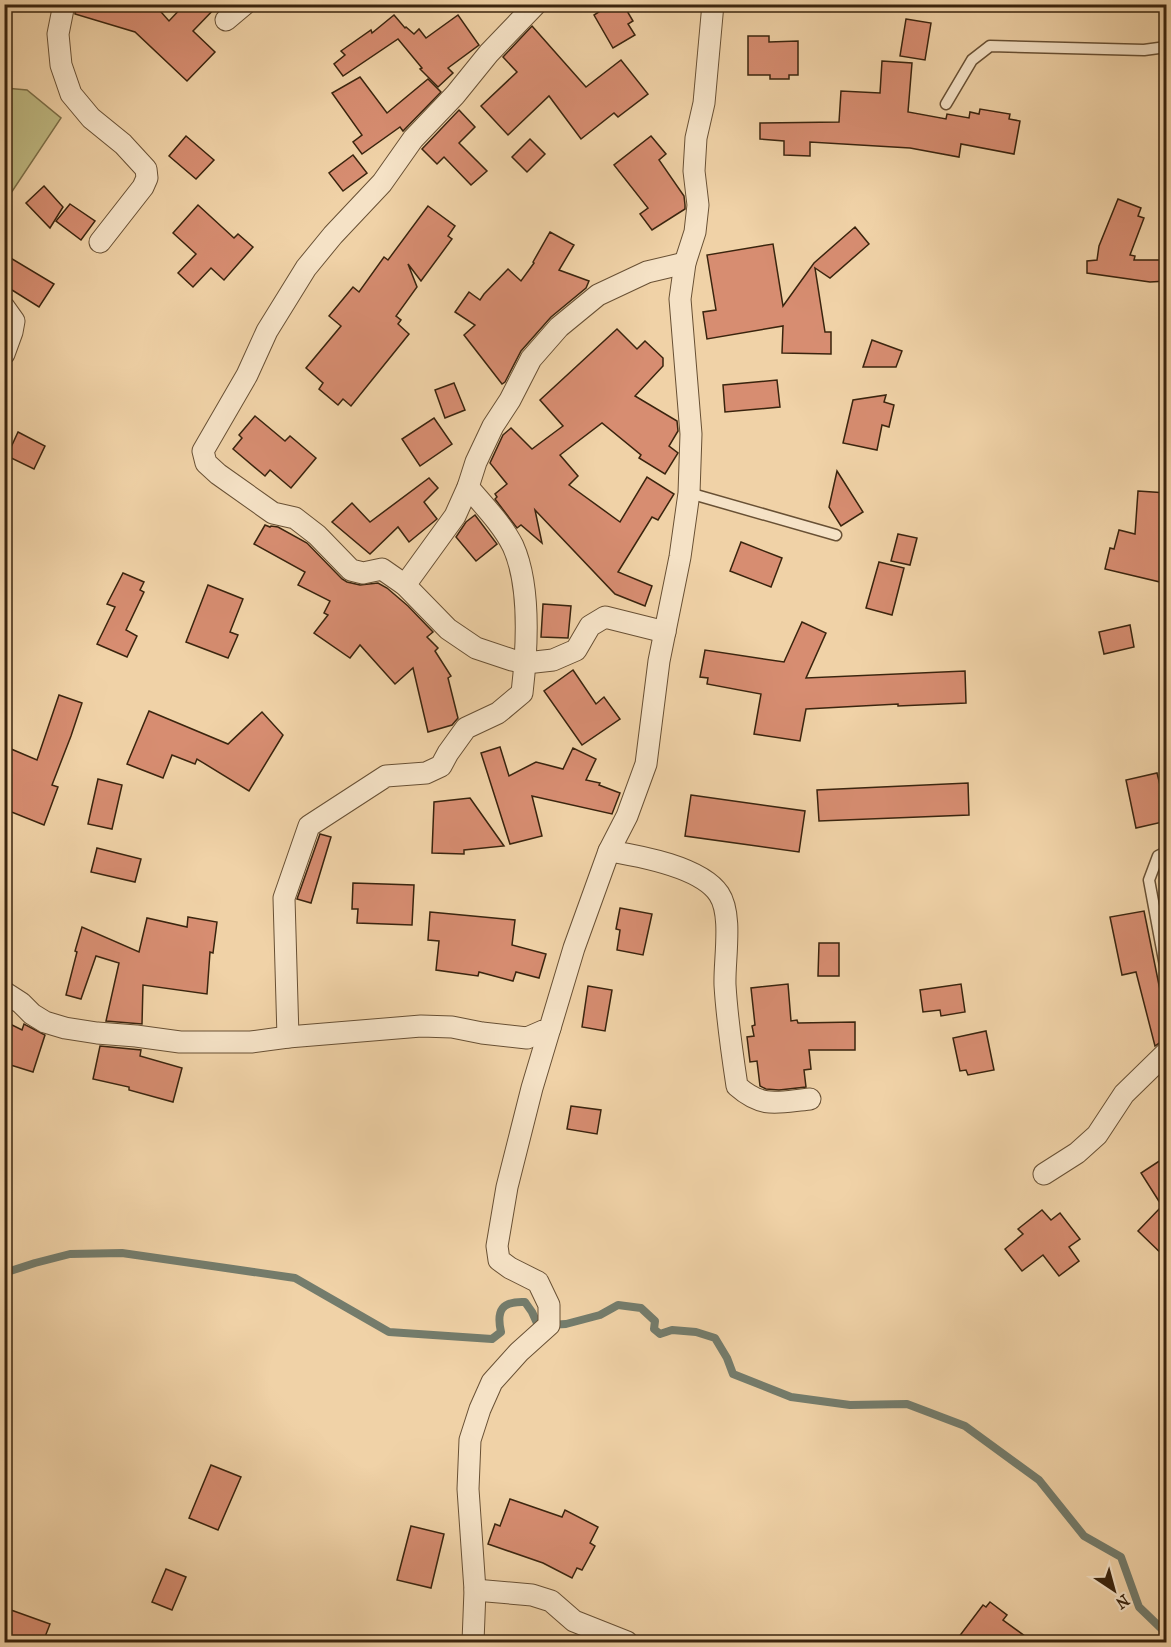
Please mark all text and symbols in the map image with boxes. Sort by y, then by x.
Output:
north arrow [1084,1560,1144,1620]
text: N [1111,1590,1133,1613]

